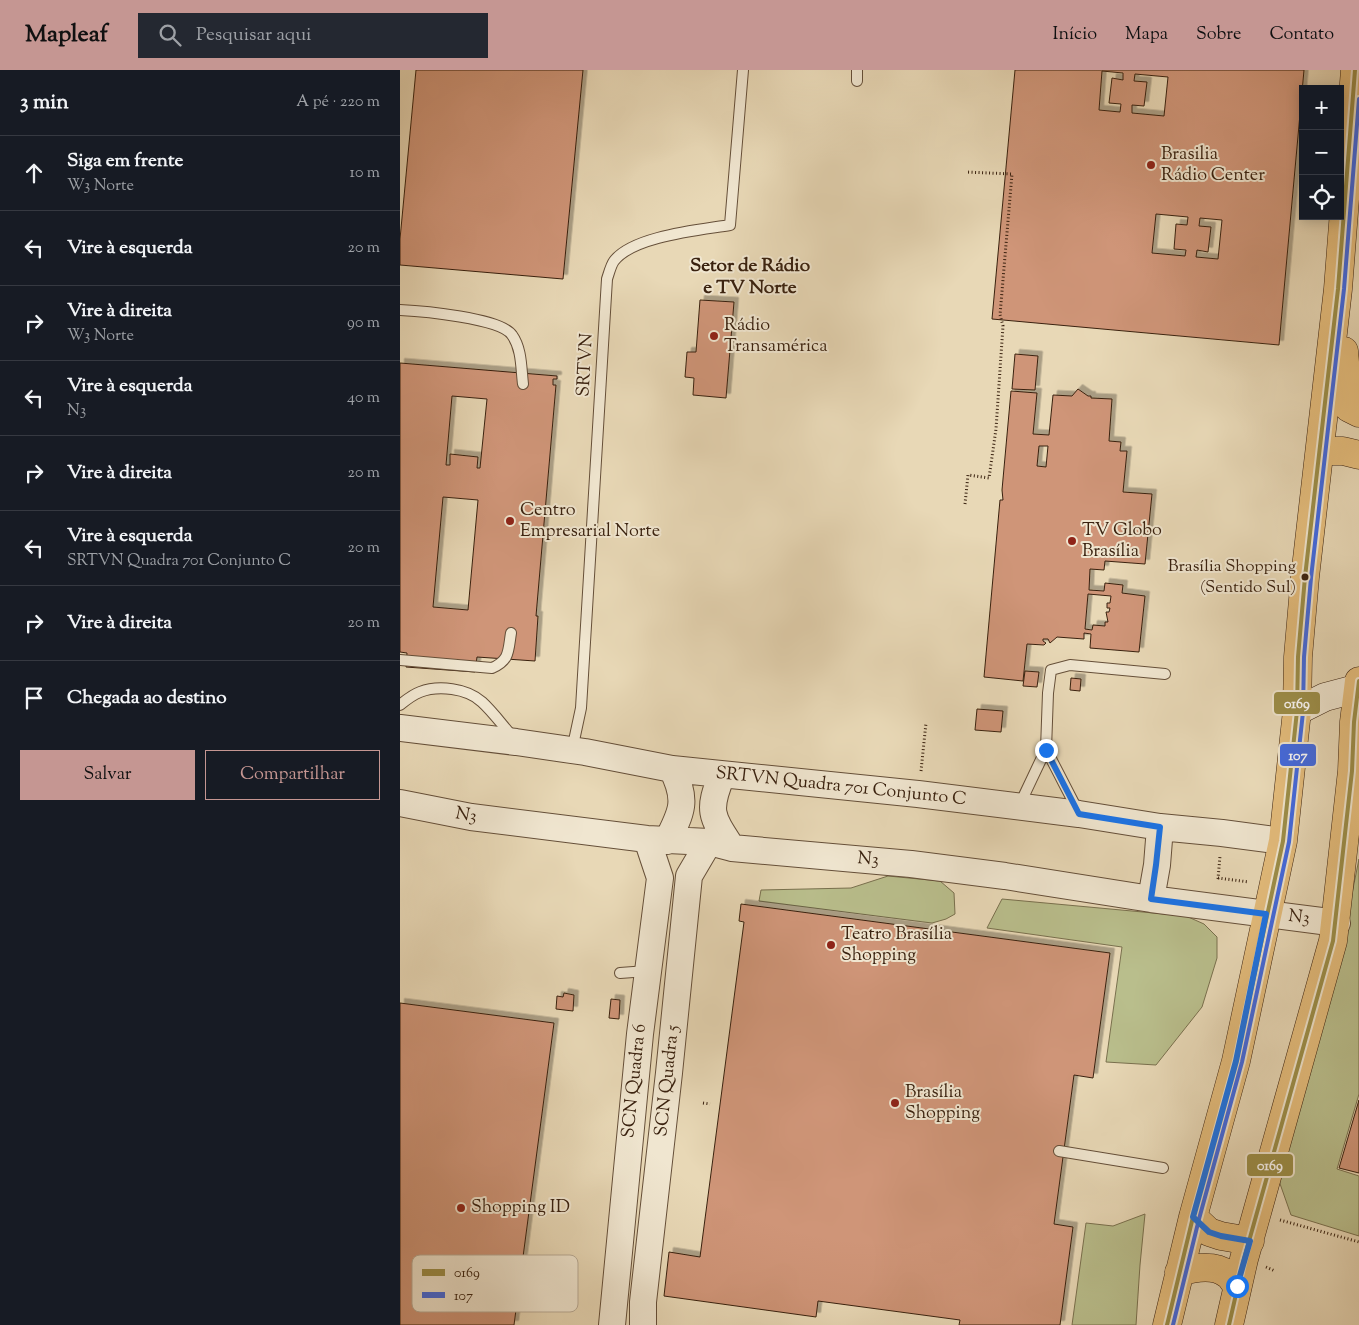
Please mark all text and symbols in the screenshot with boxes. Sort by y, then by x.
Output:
search box [138,13,488,58]
text: Mapleaf [25,18,108,52]
icon: search [156,21,184,49]
text: Pesquisar aqui [196,22,311,49]
text: Início [1052,22,1097,48]
text: Mapa [1125,22,1168,48]
text: Sobre [1196,22,1241,48]
text: Contato [1269,22,1334,48]
map controls [1299,85,1344,220]
button: + [1299,85,1344,130]
text: 3 min [20,88,69,118]
text: A pé · 220 m [296,91,380,114]
button: − [1299,130,1344,175]
place label: Brasilia Rádio Center [1161,142,1265,189]
text: Siga em frente [67,148,183,175]
icon: ahead [20,159,48,187]
marker: Brasilia Rádio Center [1145,159,1157,171]
text: 10 m [350,162,380,185]
text: W3 Norte [67,175,134,198]
button: locate [1299,175,1344,220]
icon: left [20,234,48,262]
text: Vire à esquerda [67,235,193,262]
text: 20 m [347,237,380,260]
district label: Setor de Rádio e TV Norte [690,253,811,302]
text: Vire à direita [67,298,172,325]
icon: right [20,309,48,337]
text: 90 m [347,312,380,335]
place label: Rádio Transamérica [724,313,827,360]
text: W3 Norte [67,325,134,348]
marker: Rádio Transamérica [708,330,720,342]
street label: SRTVN [571,333,601,397]
text: Vire à esquerda [67,373,193,400]
icon: left [20,384,48,412]
text: 40 m [347,387,380,410]
text: N3 [67,400,86,423]
icon: right [20,459,48,487]
text: Vire à direita [67,460,172,487]
text: 20 m [347,462,380,485]
place label: Centro Empresarial Norte [520,498,660,545]
marker: Centro Empresarial Norte [504,515,516,527]
place label: TV Globo Brasília [1082,518,1162,565]
text: Vire à esquerda [67,523,193,550]
icon: left [20,534,48,562]
marker: TV Globo Brasília [1066,535,1078,547]
text: 20 m [347,537,380,560]
text: SRTVN Quadra 701 Conjunto C [67,550,291,573]
place label: Brasília Shopping (Sentido Sul) [1168,555,1296,600]
marker: Brasília Shopping (Sentido Sul) [1300,572,1310,582]
icon: right [20,609,48,637]
text: Vire à direita [67,610,172,637]
text: 20 m [347,612,380,635]
icon: arrive [20,684,48,712]
text: Chegada ao destino [67,685,227,712]
line badge: 0169 [1273,691,1321,715]
text: 0169 [1284,695,1310,715]
route end [1035,739,1058,762]
line badge: 107 [1279,743,1317,767]
text: 107 [1288,747,1309,767]
button: Salvar [20,750,195,800]
button: Compartilhar [205,750,380,800]
street label: SRTVN Quadra 701 Conjunto C [714,761,968,813]
street label: N3 [453,801,479,831]
street label: N3 [856,846,880,874]
street label: N3 [1287,904,1311,932]
place label: Teatro Brasília Shopping [841,922,952,969]
marker: Teatro Brasília Shopping [825,939,837,951]
street label: SCN Quadra 6 [616,1023,654,1139]
street label: SCN Quadra 5 [649,1024,687,1138]
place label: Brasília Shopping [905,1080,980,1127]
marker: Brasília Shopping [889,1097,901,1109]
line badge: 0169 [1246,1153,1294,1177]
text: 0169 [1257,1157,1283,1177]
place label: Shopping ID [471,1195,570,1221]
marker: Shopping ID [455,1202,467,1214]
legend [412,1255,578,1312]
text: 0169 [454,1264,480,1284]
route start [1226,1275,1249,1298]
text: 107 [454,1287,473,1307]

